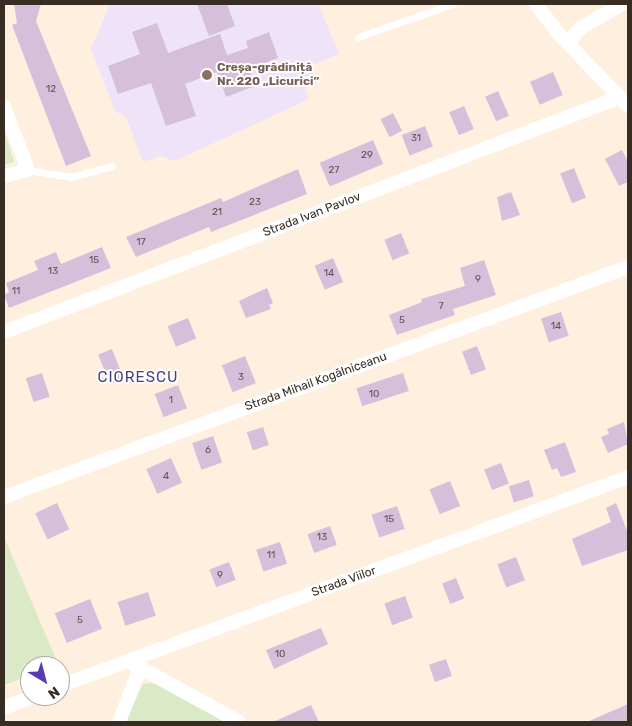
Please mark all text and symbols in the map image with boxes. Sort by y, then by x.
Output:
place label: Creșa-grădiniță Nr. 220 „Licurici” [217,61,319,89]
marker: Creșa-grădiniță Nr. 220 „Licurici” [201,69,213,81]
house number: 12 [46,84,56,96]
house number: 31 [411,133,421,145]
house number: 29 [361,150,373,162]
house number: 27 [329,165,339,177]
street label: Strada Ivan Pavlov [261,190,363,240]
house number: 23 [249,197,261,209]
house number: 21 [212,207,222,219]
house number: 17 [136,237,146,249]
house number: 15 [89,255,99,267]
house number: 13 [48,266,58,278]
house number: 14 [324,268,334,280]
house number: 9 [475,274,481,286]
house number: 11 [12,286,20,298]
house number: 7 [438,301,444,313]
house number: 5 [399,315,405,327]
house number: 14 [551,321,561,333]
street label: Strada Mihail Kogălniceanu [243,350,389,414]
district label: CIORESCU [97,369,179,387]
house number: 3 [238,372,244,384]
house number: 10 [369,389,379,401]
house number: 1 [169,395,173,407]
house number: 6 [205,445,211,457]
house number: 4 [163,471,169,483]
house number: 15 [384,514,394,526]
house number: 13 [317,532,327,544]
house number: 11 [267,550,275,562]
street label: Strada Viilor [310,564,378,600]
house number: 9 [217,570,223,582]
house number: 5 [77,615,83,627]
house number: 10 [275,649,285,661]
north arrow [20,656,70,706]
text: N [45,683,63,702]

